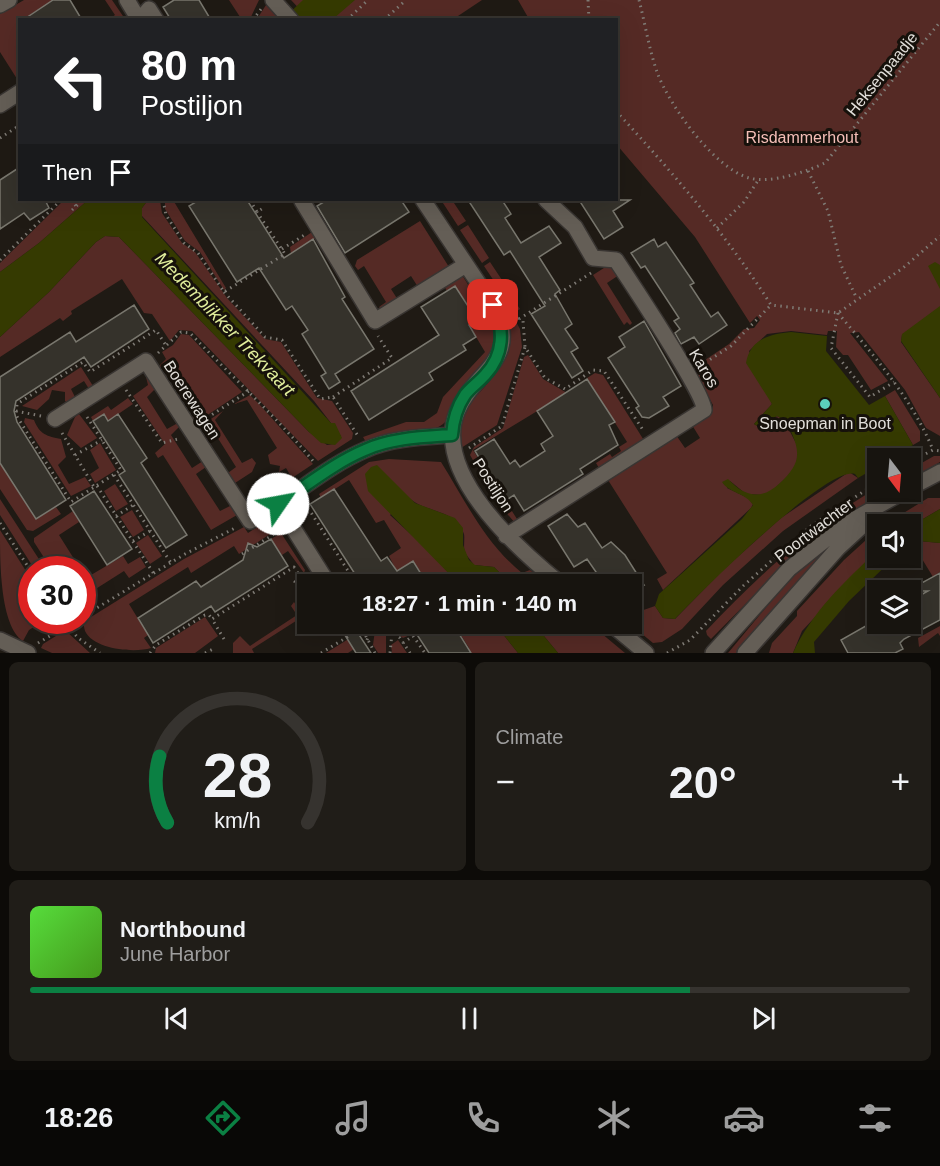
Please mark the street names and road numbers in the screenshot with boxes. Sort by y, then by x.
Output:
street label: Heksenpaadje [843,29,921,119]
street label: Karos [686,346,722,390]
street label: Boerewagen [160,358,224,442]
street label: Postiljon [469,455,517,515]
street label: Poortwachter [771,494,857,565]

